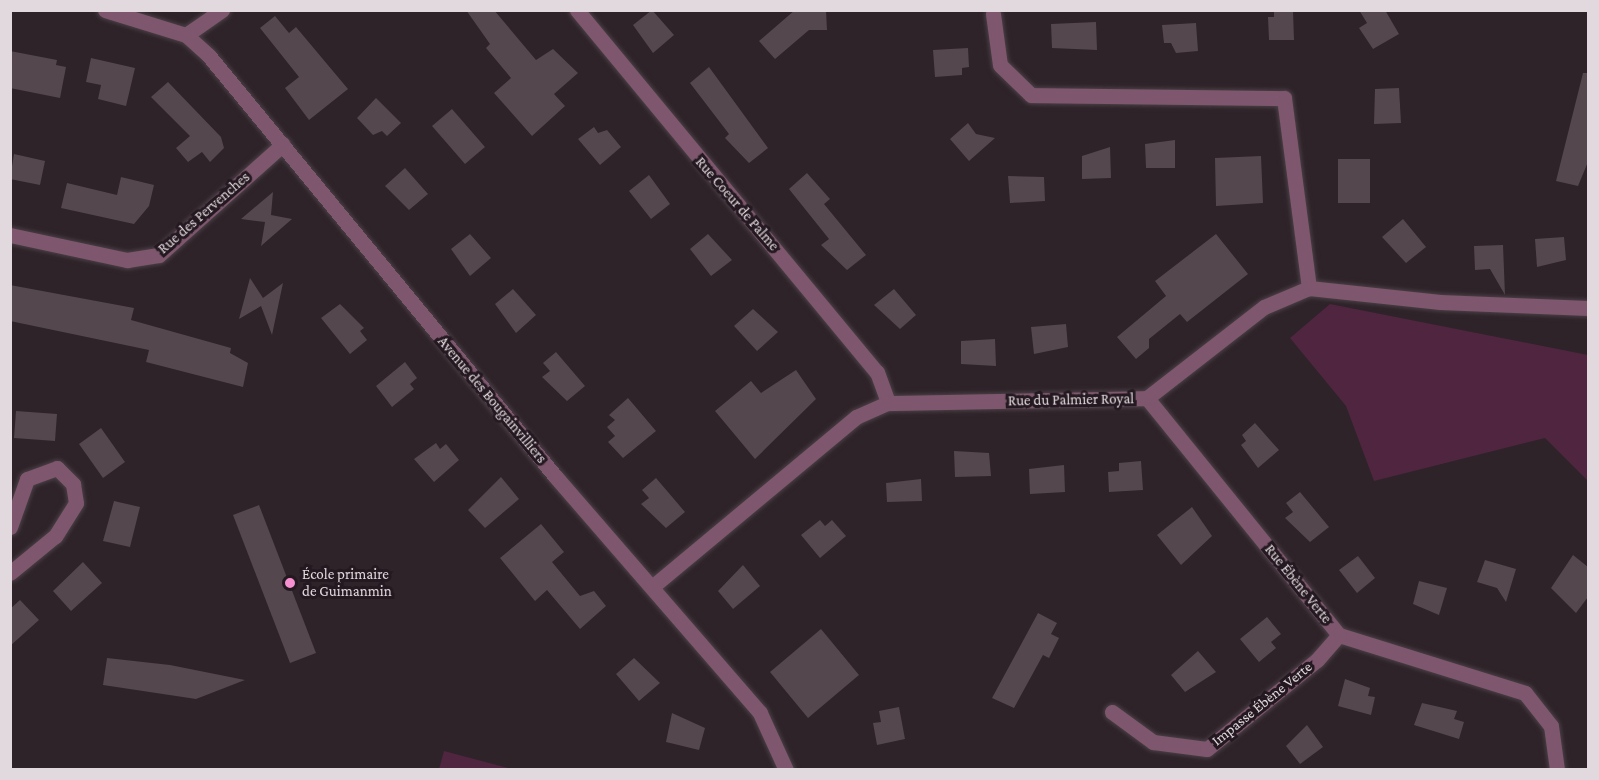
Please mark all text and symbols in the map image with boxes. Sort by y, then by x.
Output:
street label: Rue Coeur de Palme [691,153,783,255]
street label: Rue des Pervenches [154,168,254,258]
street label: Avenue des Bougainvilliers [434,333,550,467]
street label: Rue du Palmier Royal [1008,390,1134,410]
street label: Rue Ébène Verte [1261,541,1335,627]
place label: École primaire de Guimanmin [302,565,392,600]
marker: École primaire de Guimanmin [283,576,297,590]
street label: Impasse Ébène Verte [1208,658,1316,750]

